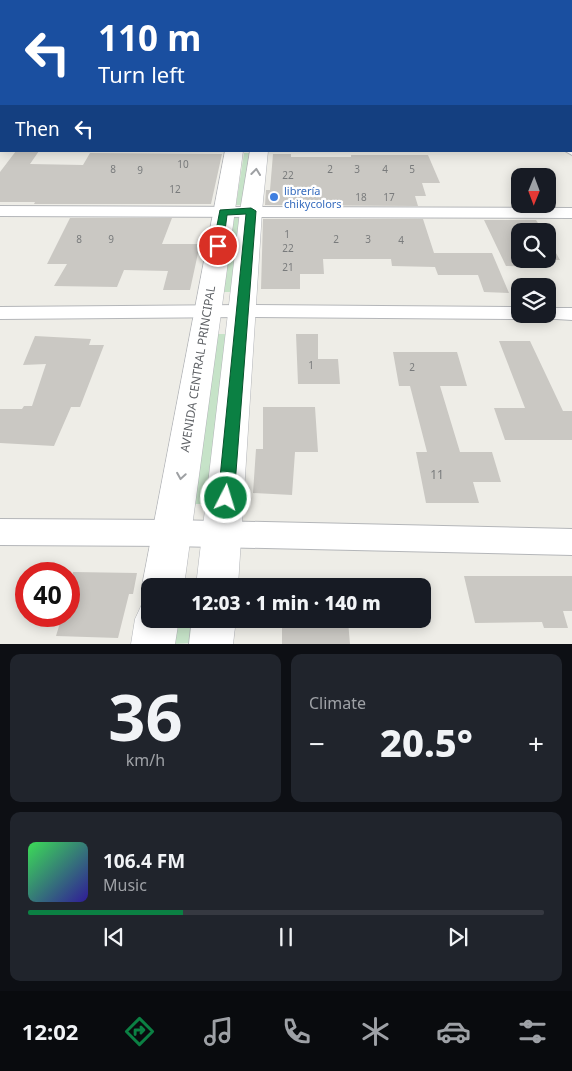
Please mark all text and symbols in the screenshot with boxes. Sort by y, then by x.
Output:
text: 110 m [98,14,201,61]
icon: left [15,20,80,85]
text: Turn left [98,59,185,89]
icon: left [70,115,98,143]
text: Then [15,116,60,142]
house number: 10 [177,157,189,171]
house number: 8 [110,162,116,176]
house number: 2 [327,162,333,176]
house number: 3 [354,162,360,176]
house number: 4 [382,162,388,176]
house number: 5 [409,162,415,176]
house number: 9 [137,163,143,177]
one-way arrow [250,168,261,176]
house number: 22 [282,168,294,182]
north arrow [511,168,556,212]
map controls [511,168,556,323]
house number: 12 [169,182,181,196]
place label: librería chikycolors [284,183,342,211]
house number: 18 [355,190,367,204]
house number: 17 [383,190,395,204]
marker: librería chikycolors [268,191,280,203]
button: search [511,223,556,268]
pin [197,225,239,267]
house number: 1 [284,227,290,241]
house number: 8 [76,232,82,246]
house number: 9 [108,232,114,246]
icon: arrive [204,232,232,260]
house number: 2 [333,232,339,246]
house number: 3 [365,232,371,246]
house number: 4 [398,233,404,247]
house number: 22 [282,241,294,255]
house number: 21 [282,260,294,274]
button: layers [511,278,556,323]
street label: AVENIDA CENTRAL PRINCIPAL [176,284,219,453]
house number: 1 [308,358,314,372]
house number: 2 [409,360,415,374]
house number: 11 [430,466,444,483]
position arrow [199,471,251,523]
one-way arrow [176,472,187,480]
speed limit sign: 40 [15,562,80,627]
text: 12:03 · 1 min · 140 m [191,590,381,616]
text: 36 [108,672,183,760]
text: Climate [309,692,366,714]
text: 20.5° [380,716,473,768]
text: − [309,724,325,762]
text: + [528,724,544,762]
text: km/h [126,749,165,771]
text: 106.4 FM [103,848,185,874]
text: Music [103,874,147,896]
icon: previous [100,923,128,951]
icon: pause [272,923,300,951]
icon: next [444,923,472,951]
icon: directions [122,1014,157,1049]
icon: music [201,1014,236,1049]
icon: phone [279,1014,314,1049]
icon: climate [358,1014,393,1049]
icon: car [436,1014,471,1049]
icon: filters [515,1014,550,1049]
text: 12:02 [22,1016,78,1046]

